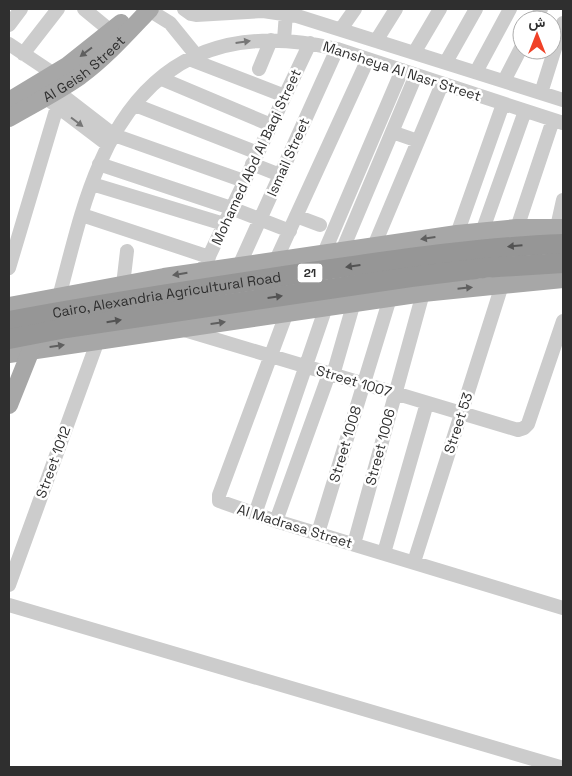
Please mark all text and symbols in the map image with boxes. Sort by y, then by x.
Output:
north arrow [512,10,562,60]
text: ش [529,13,546,31]
street label: Al Geish Street [40,32,129,106]
street label: Mansheya Al Nasr Street [321,37,483,105]
one-way arrow [236,38,252,46]
one-way arrow [79,47,93,57]
street label: Mohamed Abd Al Baqi Street [207,66,305,248]
street label: Ismail Street [263,115,313,199]
one-way arrow [70,116,83,127]
one-way arrow [419,235,435,243]
one-way arrow [506,243,522,251]
one-way arrow [345,263,361,271]
road number: 21 [298,264,322,282]
street label: Cairo, Alexandria Agricultural Road [51,268,282,322]
one-way arrow [172,271,188,279]
one-way arrow [458,284,474,292]
one-way arrow [267,293,283,301]
one-way arrow [106,317,122,325]
one-way arrow [210,318,226,326]
one-way arrow [49,342,65,350]
street label: Street 1007 [314,361,394,401]
street label: Street 53 [440,390,476,456]
street label: Street 1008 [325,403,365,484]
street label: Street 1006 [361,407,399,487]
street label: Street 1012 [32,423,74,501]
street label: Al Madrasa Street [235,500,355,552]

